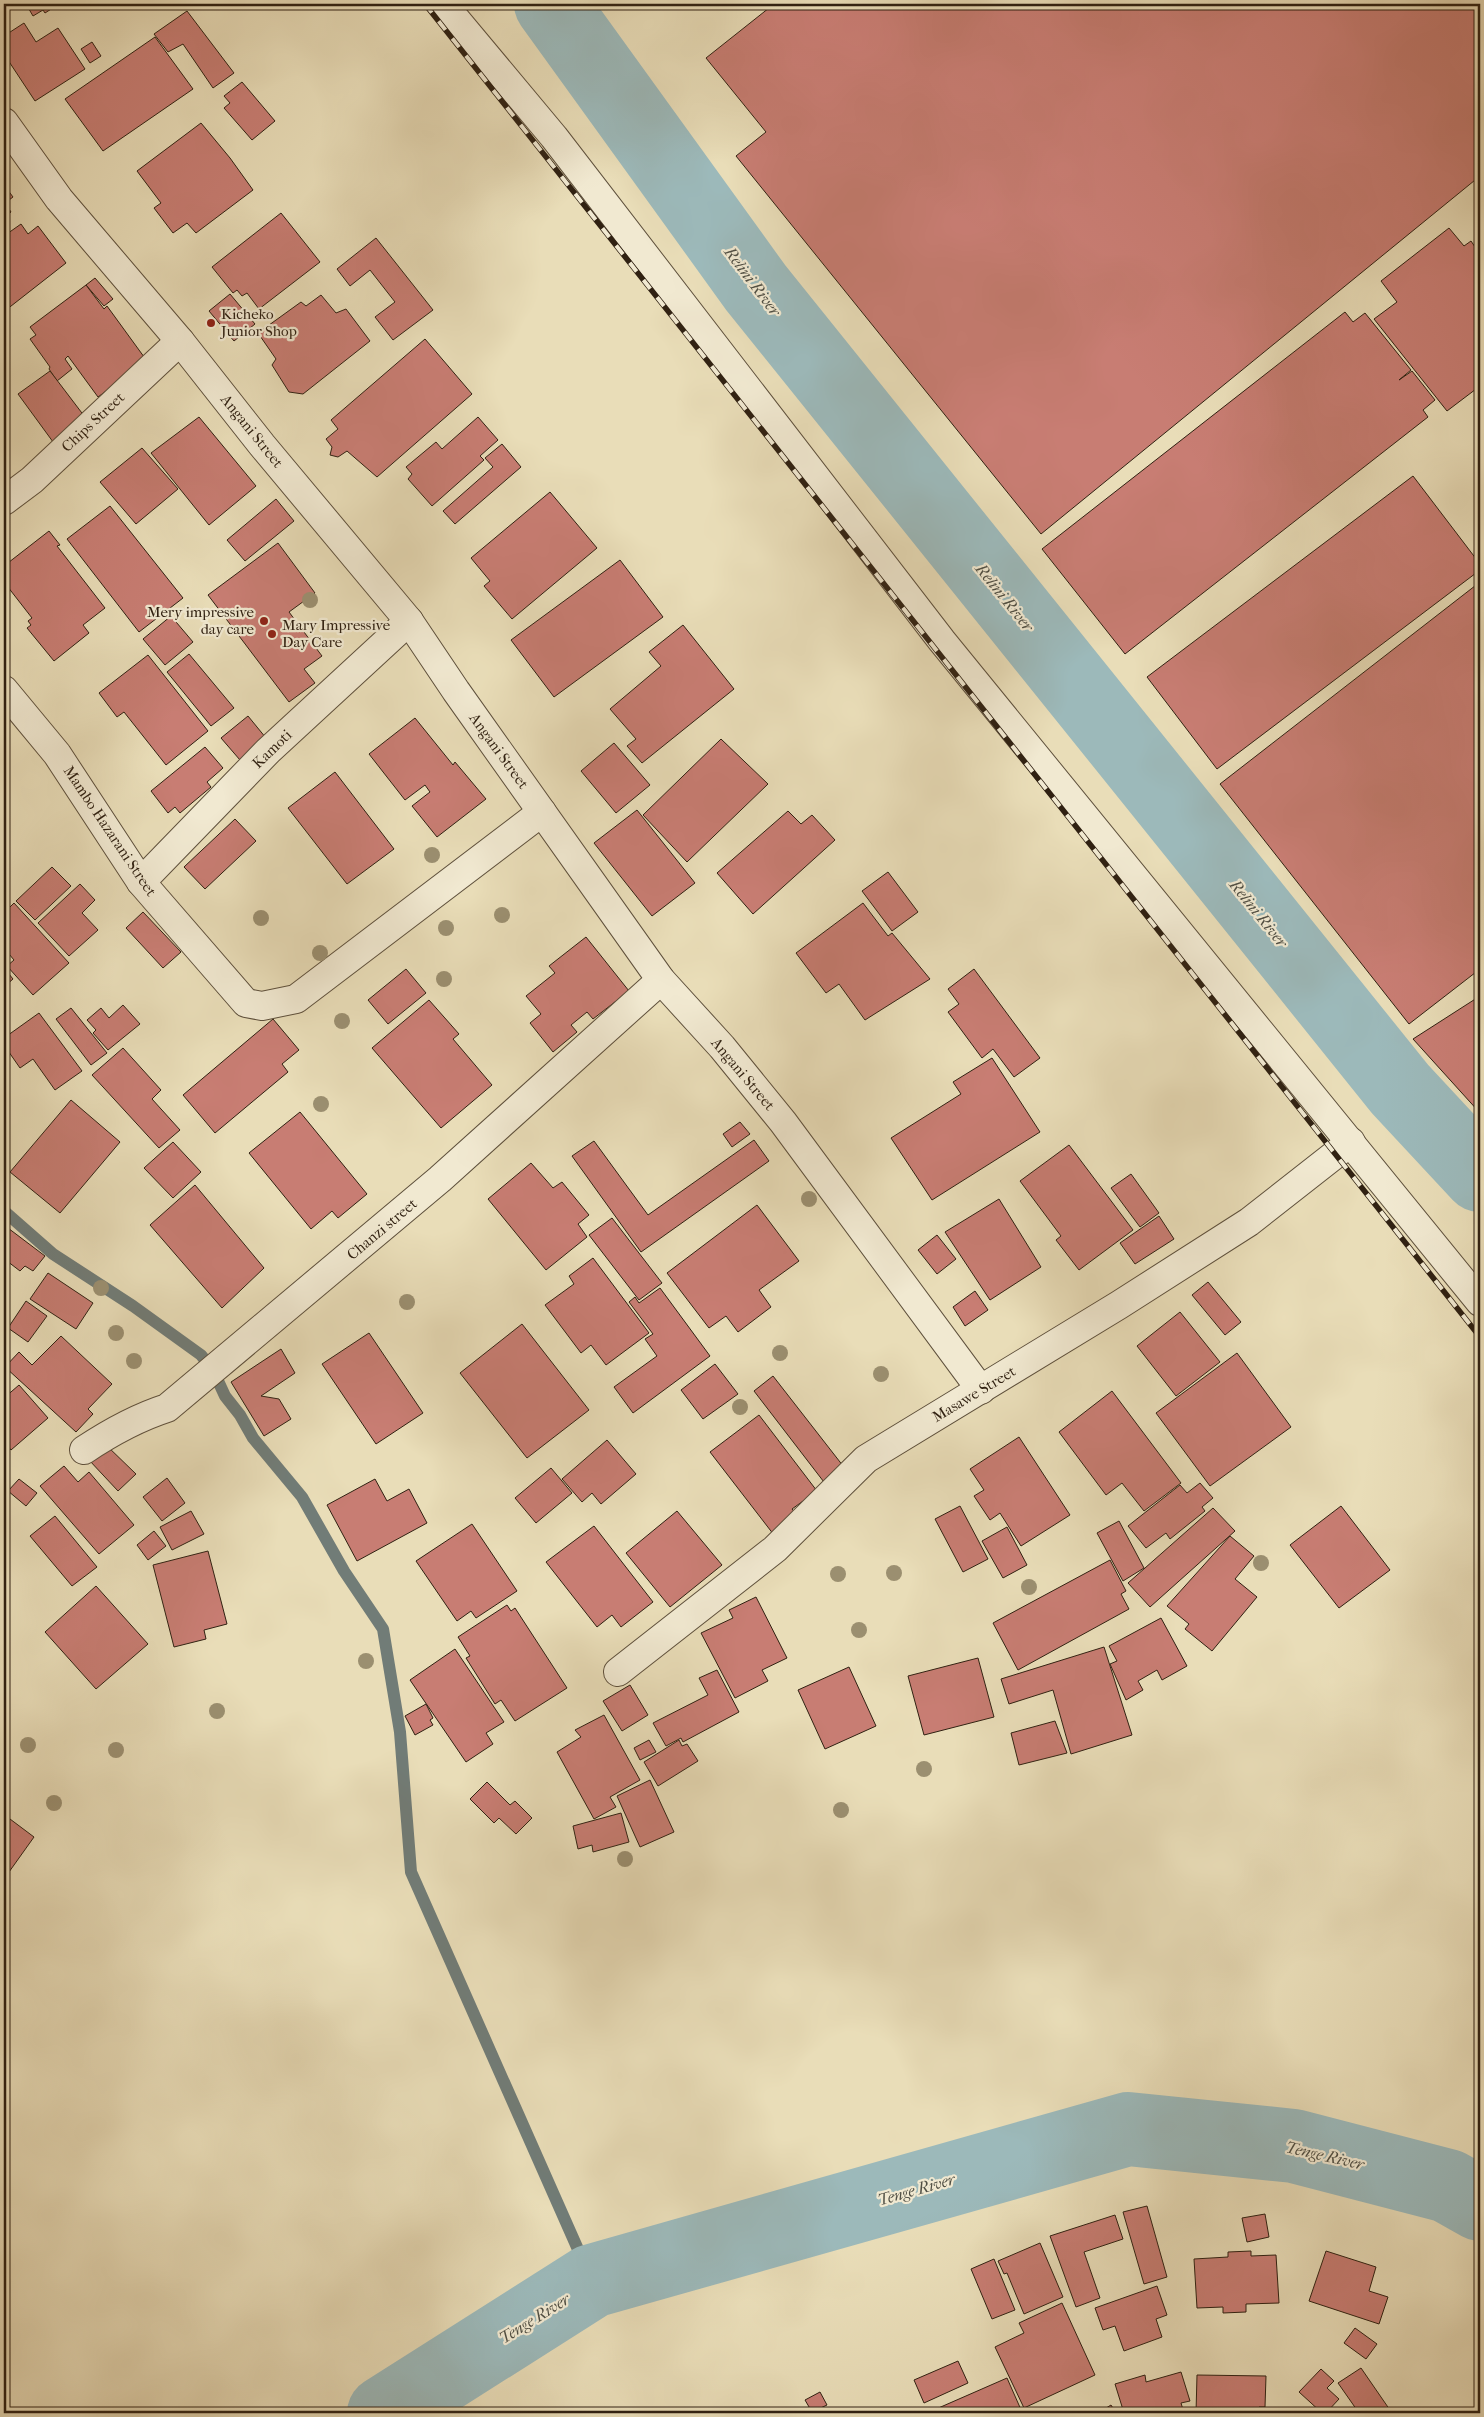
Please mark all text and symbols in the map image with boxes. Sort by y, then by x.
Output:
water label: Relini River [720,242,786,321]
place label: Kicheko Junior Shop [220,305,297,340]
marker: Kicheko Junior Shop [205,317,217,329]
street label: Chips Street [58,388,129,456]
street label: Angani Street [216,390,288,472]
water label: Relini River [971,559,1039,636]
place label: Mery impressive day care [147,603,255,638]
marker: Mery impressive day care [258,615,270,627]
place label: Mary Impressive Day Care [282,616,391,651]
marker: Mary Impressive Day Care [266,628,278,640]
street label: Angani Street [465,709,533,793]
street label: Kamoti [249,726,296,772]
street label: Mambo Hazarani Street [60,762,161,900]
water label: Relini River [1225,875,1293,952]
street label: Angani Street [707,1033,779,1114]
street label: Chanzi street [343,1194,421,1263]
street label: Masawe Street [929,1362,1019,1426]
water label: Tenge River [1284,2137,1368,2174]
water label: Tenge River [875,2169,959,2210]
water label: Tenge River [495,2288,575,2348]

